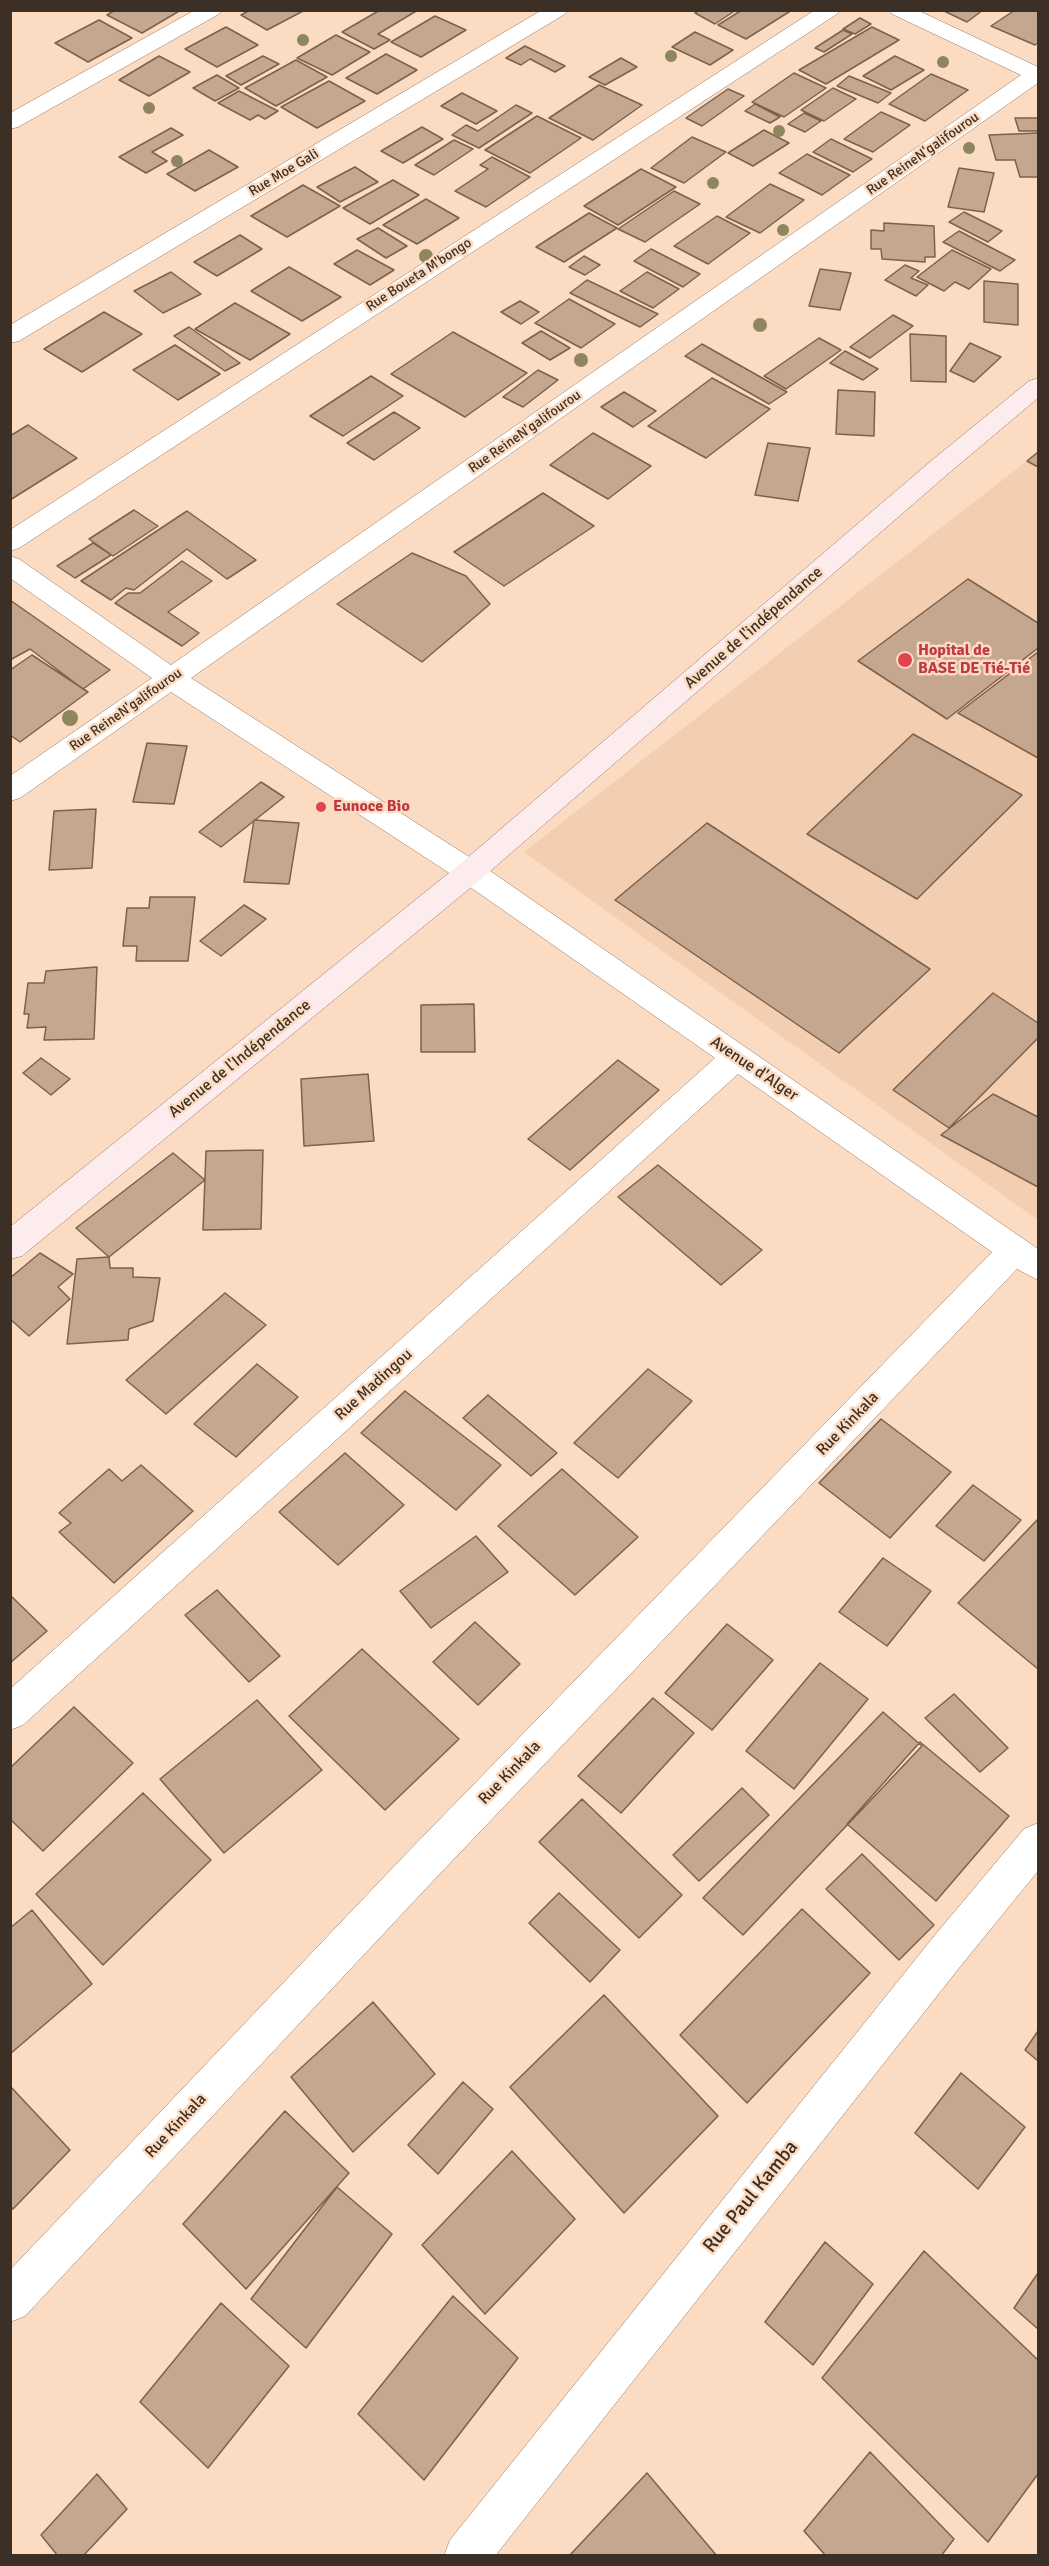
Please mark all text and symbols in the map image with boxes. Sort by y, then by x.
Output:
street label: Rue ReineN'galifourou [864,109,982,199]
street label: Rue Moe Gali [246,146,322,200]
street label: Rue Boueta M'bongo [363,235,475,315]
street label: Rue ReineN'galifourou [466,387,584,477]
street label: Avenue de l'indépendance [681,563,827,693]
place label: Hopital de BASE DE Tié-Tié [918,641,1030,679]
marker: Hopital de BASE DE Tié-Tié [896,651,914,669]
street label: Rue ReineN'galifourou [67,665,185,755]
place label: Eunoce Bio [333,797,410,817]
marker: Eunoce Bio [314,800,328,814]
street label: Avenue de l'Indépendance [165,996,315,1122]
street label: Avenue d'Alger [706,1033,802,1105]
street label: Rue Madingou [331,1345,417,1425]
street label: Rue Kinkala [813,1388,883,1460]
street label: Rue Kinkala [475,1737,545,1809]
street label: Rue Kinkala [141,2090,211,2162]
street label: Rue Paul Kamba [698,2136,804,2258]

